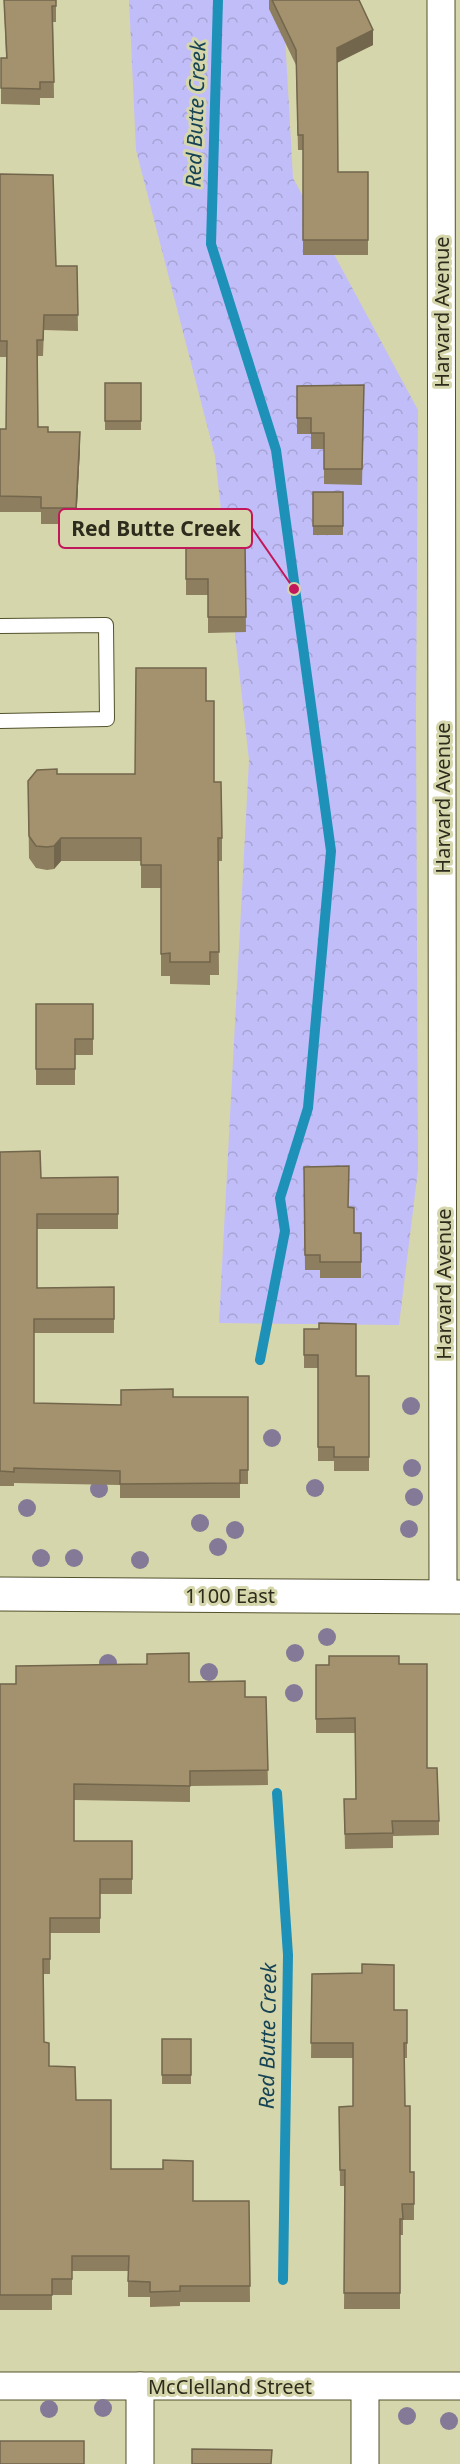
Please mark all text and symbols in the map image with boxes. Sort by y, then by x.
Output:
water label: Red Butte Creek [178,39,212,188]
street label: Harvard Avenue [428,236,455,388]
callout: Red Butte Creek [59,509,252,548]
text: Red Butte Creek [71,514,242,542]
street label: Harvard Avenue [429,722,456,874]
street label: Harvard Avenue [430,1208,457,1360]
street label: 1100 East [185,1582,275,1609]
water label: Red Butte Creek [252,1961,282,2109]
street label: McClelland Street [148,2373,312,2400]

